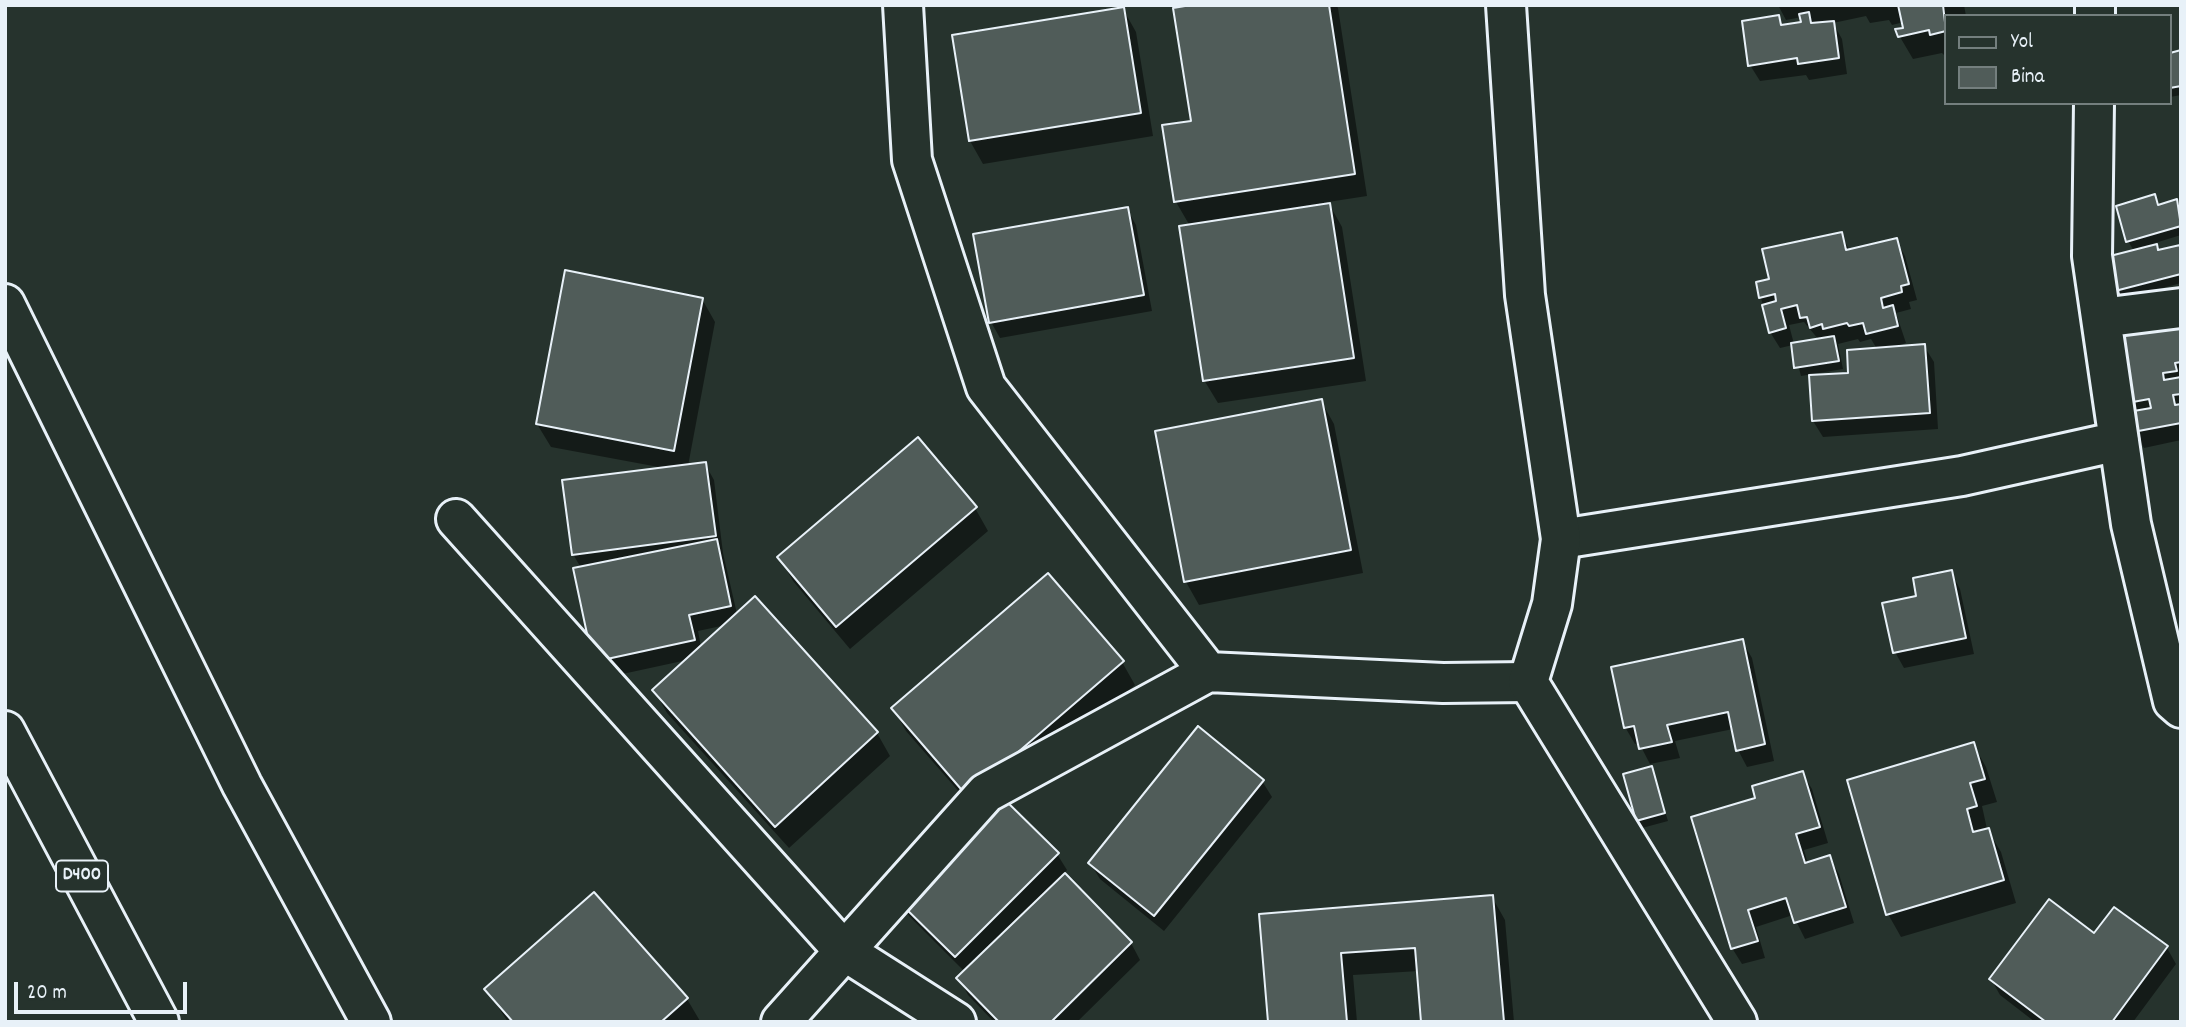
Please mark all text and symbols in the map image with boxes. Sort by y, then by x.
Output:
legend [1944,14,2172,105]
text: Yol [2011,28,2033,58]
text: Bina [2011,63,2044,93]
road number: D400 [56,860,108,891]
scale bar [18,968,191,1012]
text: 20 m [27,979,67,1009]

